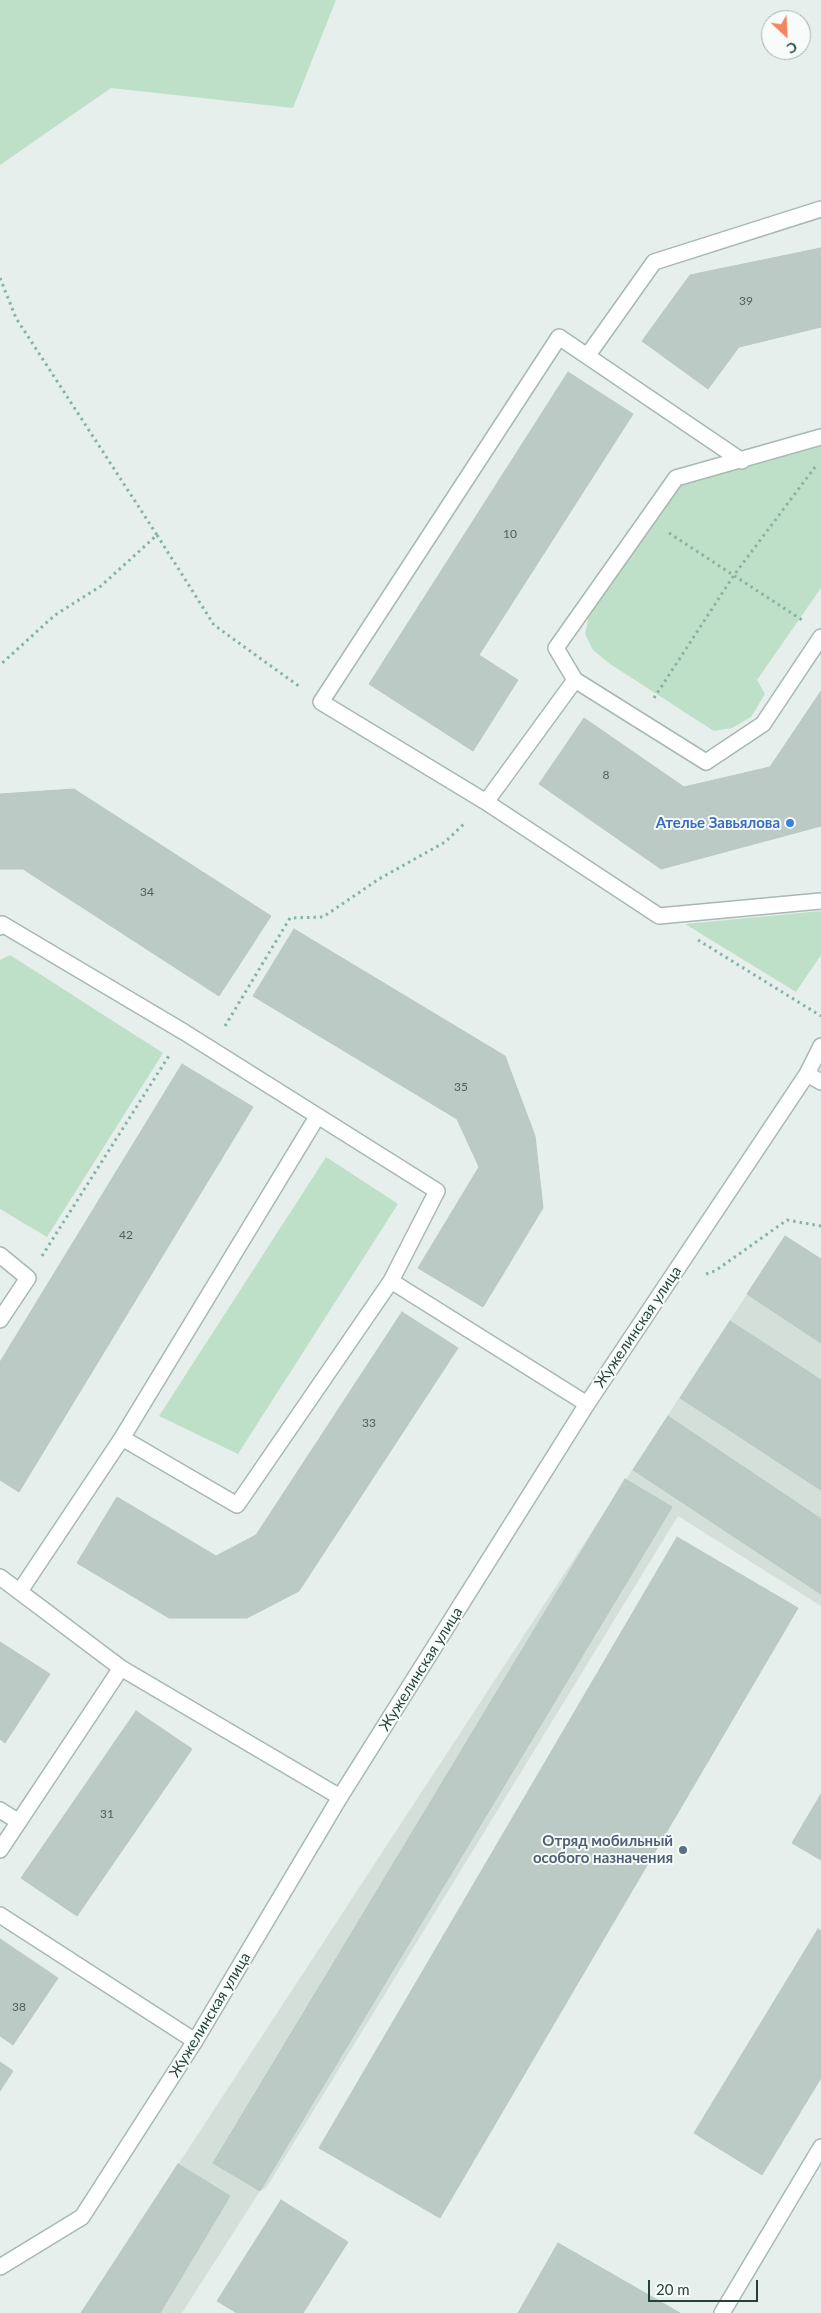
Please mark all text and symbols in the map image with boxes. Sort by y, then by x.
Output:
north arrow [761,10,811,60]
text: С [784,38,800,58]
house number: 39 [739,294,753,308]
house number: 10 [503,527,517,541]
house number: 8 [603,768,609,782]
place label: Ателье Завьялова [656,814,780,832]
marker: Ателье Завьялова [784,817,796,829]
house number: 34 [140,885,154,899]
house number: 35 [454,1080,468,1094]
house number: 42 [119,1228,133,1242]
street label: Жужелинская улица [591,1263,685,1391]
house number: 33 [362,1416,376,1430]
street label: Жужелинская улица [376,1604,466,1734]
house number: 31 [100,1807,114,1821]
place label: Отряд мобильный особого назначения [533,1832,673,1867]
marker: Отряд мобильный особого назначения [677,1844,689,1856]
street label: Жужелинская улица [166,1949,254,2081]
house number: 38 [12,2000,26,2014]
scale bar [651,2270,761,2302]
text: 20 m [656,2280,690,2298]

